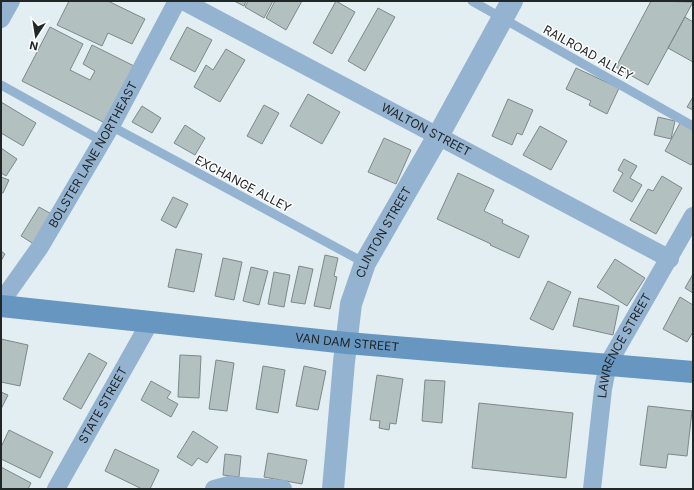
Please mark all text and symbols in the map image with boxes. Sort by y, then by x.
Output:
north arrow [16,16,56,56]
street label: RAILROAD ALLEY [541,22,636,83]
text: N [28,38,39,54]
street label: BOLSTER LANE NORTHEAST [45,78,140,230]
street label: WALTON STREET [379,99,474,159]
street label: EXCHANGE ALLEY [193,152,294,215]
street label: CLINTON STREET [352,183,414,280]
street label: LAWRENCE STREET [594,290,654,399]
street label: VAN DAM STREET [294,330,400,354]
street label: STATE STREET [75,364,130,446]

